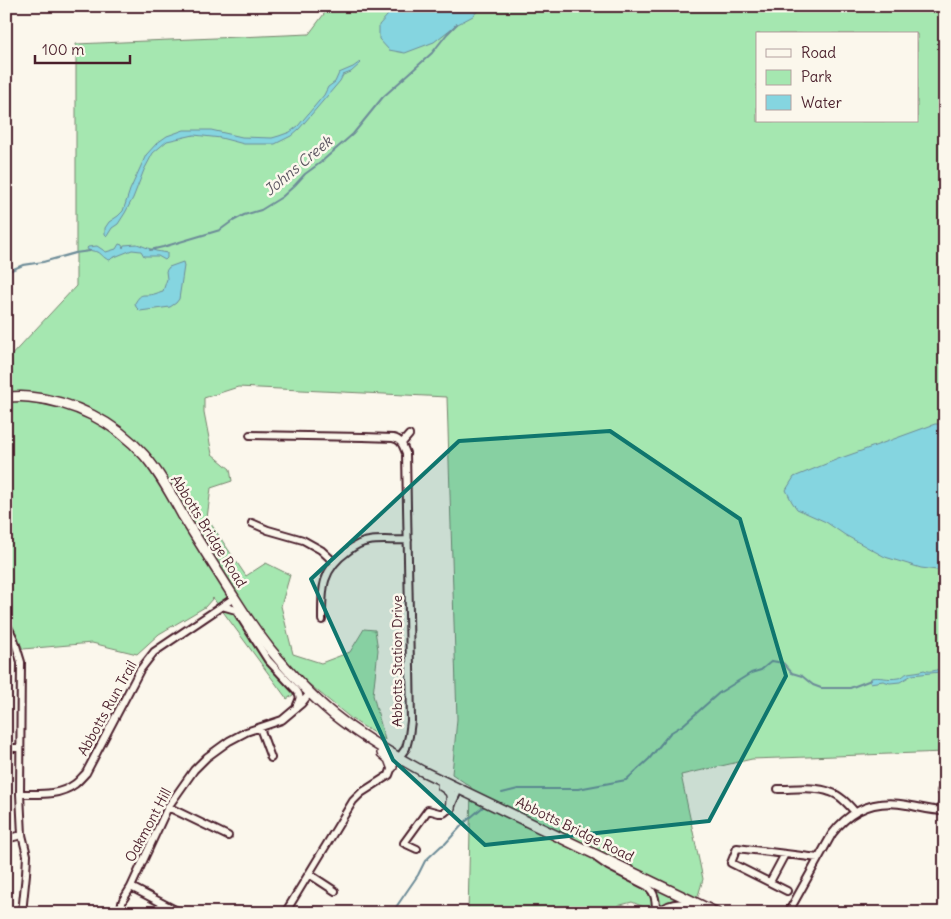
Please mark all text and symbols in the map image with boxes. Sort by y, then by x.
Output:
scale bar [35,32,130,64]
legend [756,32,918,122]
text: 100 m [42,40,84,59]
text: Road [801,43,836,62]
text: Park [801,67,832,86]
text: Water [801,93,842,112]
water label: Johns Creek [260,131,337,200]
street label: Abbotts Bridge Road [167,471,251,591]
street label: Abbotts Station Drive [388,595,406,727]
street label: Abbotts Run Trail [73,657,141,759]
street label: Oakmont Hill [121,785,175,865]
street label: Abbotts Bridge Road [513,793,637,865]

